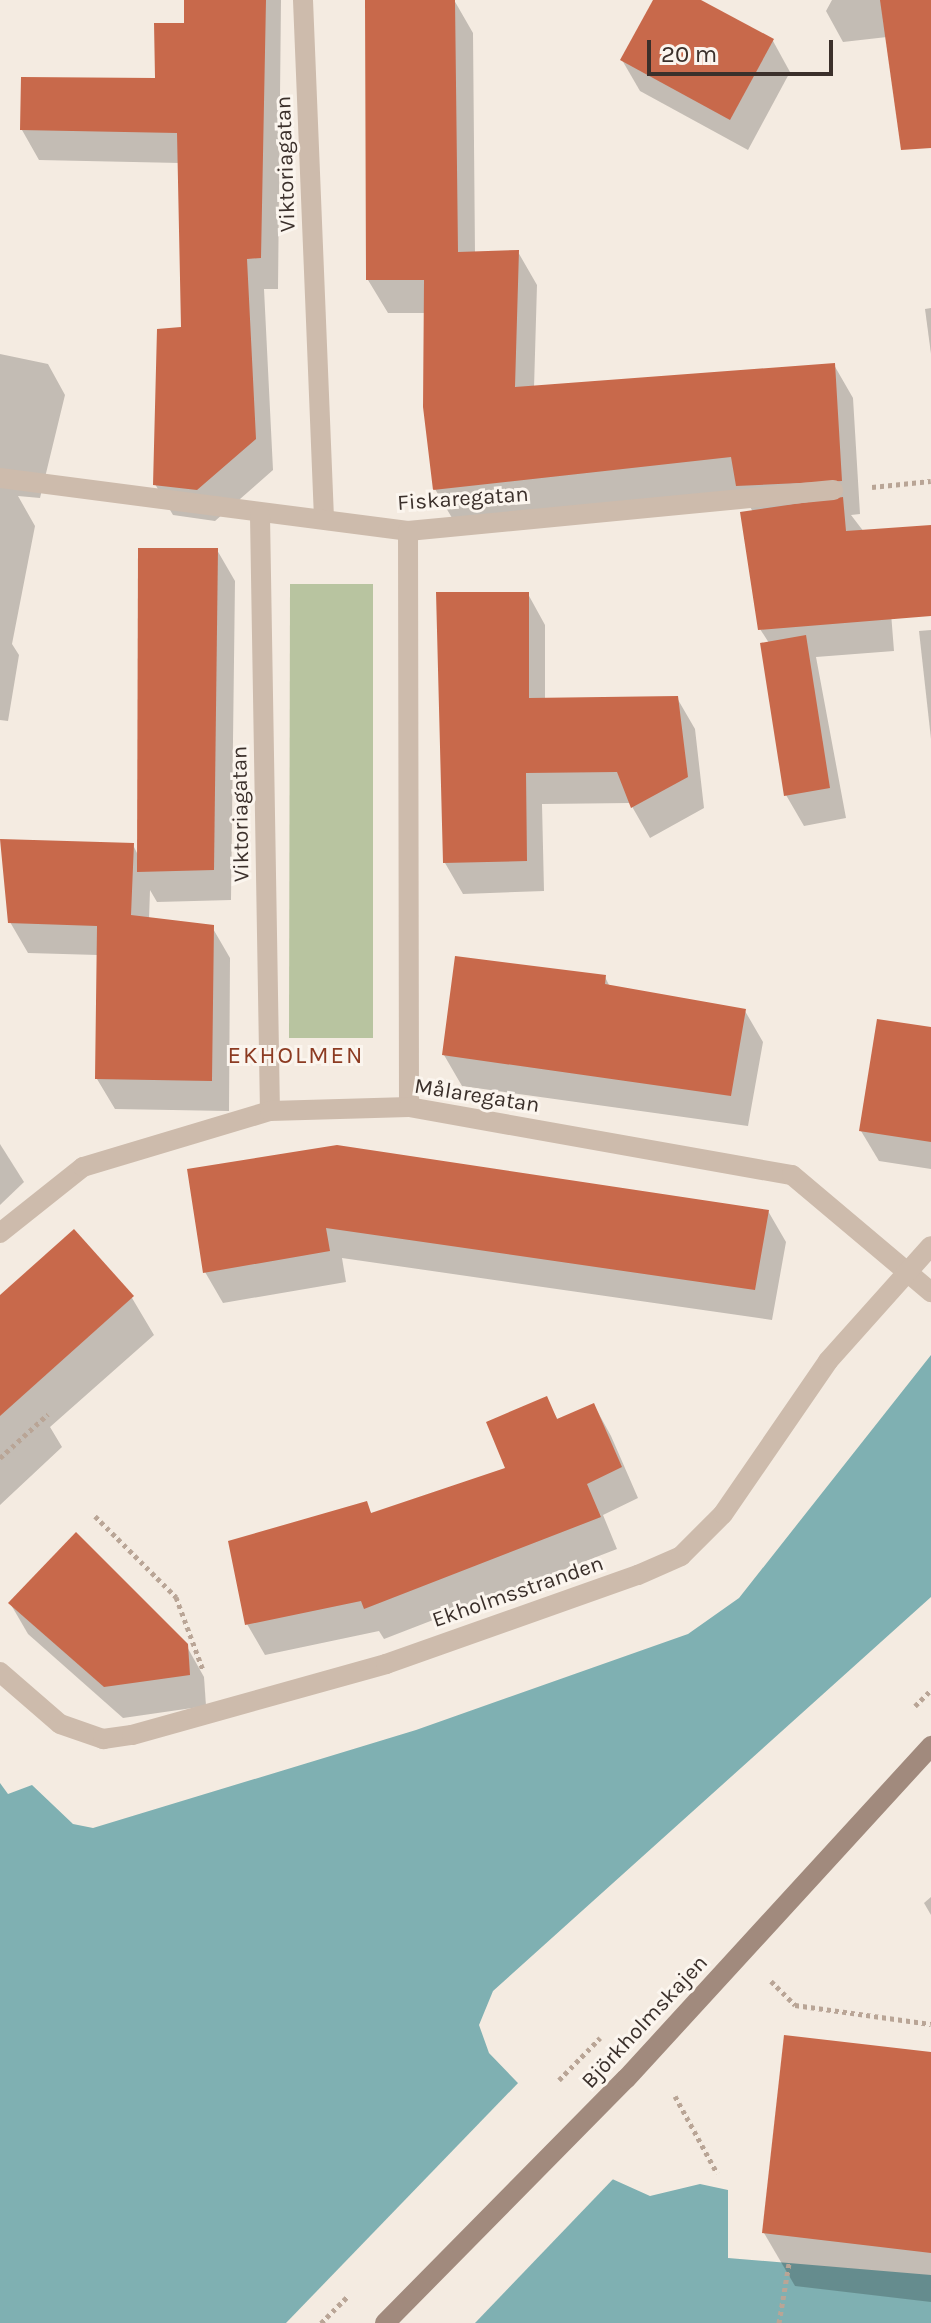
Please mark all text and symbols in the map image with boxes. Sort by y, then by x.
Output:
scale bar [651,24,837,74]
text: 20 m [661,40,717,68]
street label: Viktoriagatan [270,95,302,233]
street label: Fiskaregatan [396,481,530,517]
street label: Viktoriagatan [227,746,255,882]
district label: EKHOLMEN [227,1042,365,1070]
street label: Målaregatan [412,1073,542,1119]
street label: Ekholmsstranden [429,1550,607,1634]
street label: Björkholmskajen [577,1950,713,2094]

